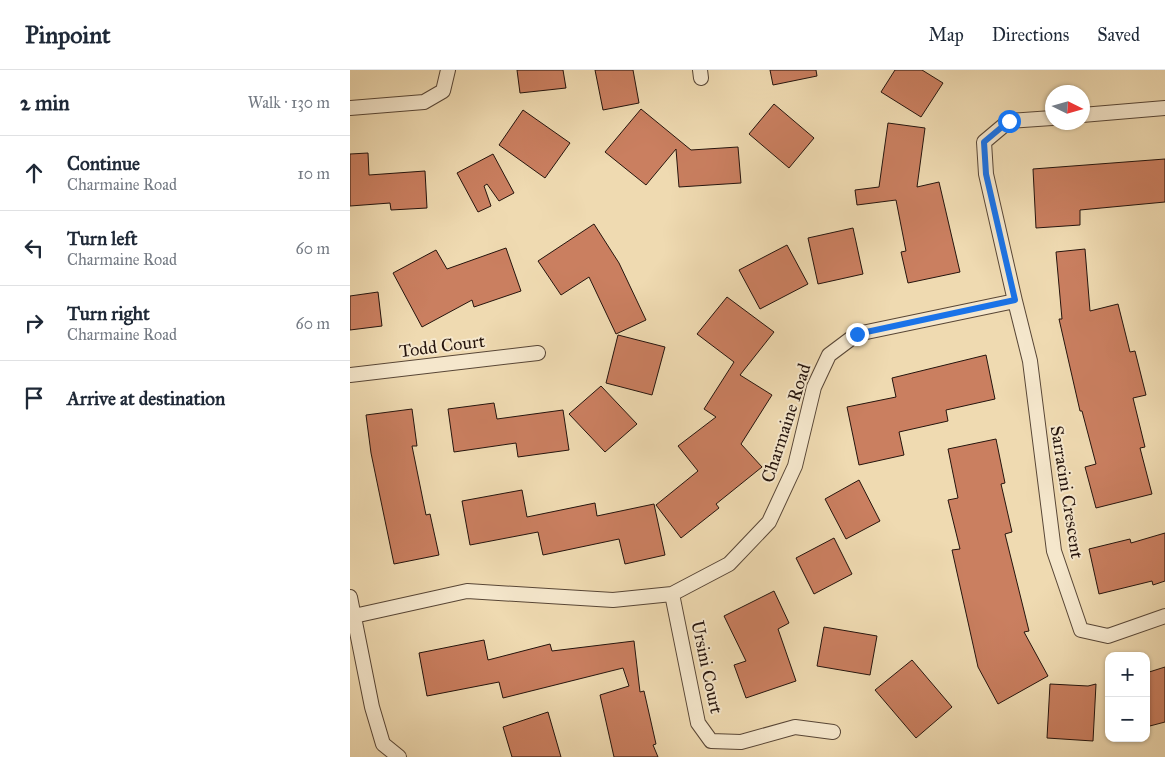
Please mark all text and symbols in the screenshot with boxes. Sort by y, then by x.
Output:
text: Pinpoint [25,20,111,50]
text: Map [928,24,964,46]
text: Directions [992,24,1069,46]
text: Saved [1097,24,1140,46]
north arrow [1045,85,1090,130]
text: 2 min [20,90,70,116]
text: Walk · 130 m [248,93,330,112]
route start [998,110,1021,133]
text: Continue [67,152,140,175]
icon: ahead [20,159,48,187]
text: 10 m [298,164,330,183]
text: Charmaine Road [67,175,177,194]
text: Turn left [67,227,137,250]
icon: left [20,234,48,262]
text: 60 m [296,239,330,258]
text: Charmaine Road [67,250,177,269]
text: Turn right [67,302,150,325]
icon: right [20,309,48,337]
text: 60 m [296,314,330,333]
route end [846,323,869,346]
text: Charmaine Road [67,325,177,344]
street label: Todd Court [398,330,487,362]
street label: Charmaine Road [756,361,816,485]
icon: arrive [20,384,48,412]
text: Arrive at destination [67,387,225,410]
street label: Sarracini Crescent [1046,424,1088,561]
street label: Ursini Court [686,618,728,716]
map controls [1105,652,1150,742]
button: + [1105,652,1150,697]
button: − [1105,697,1150,742]

